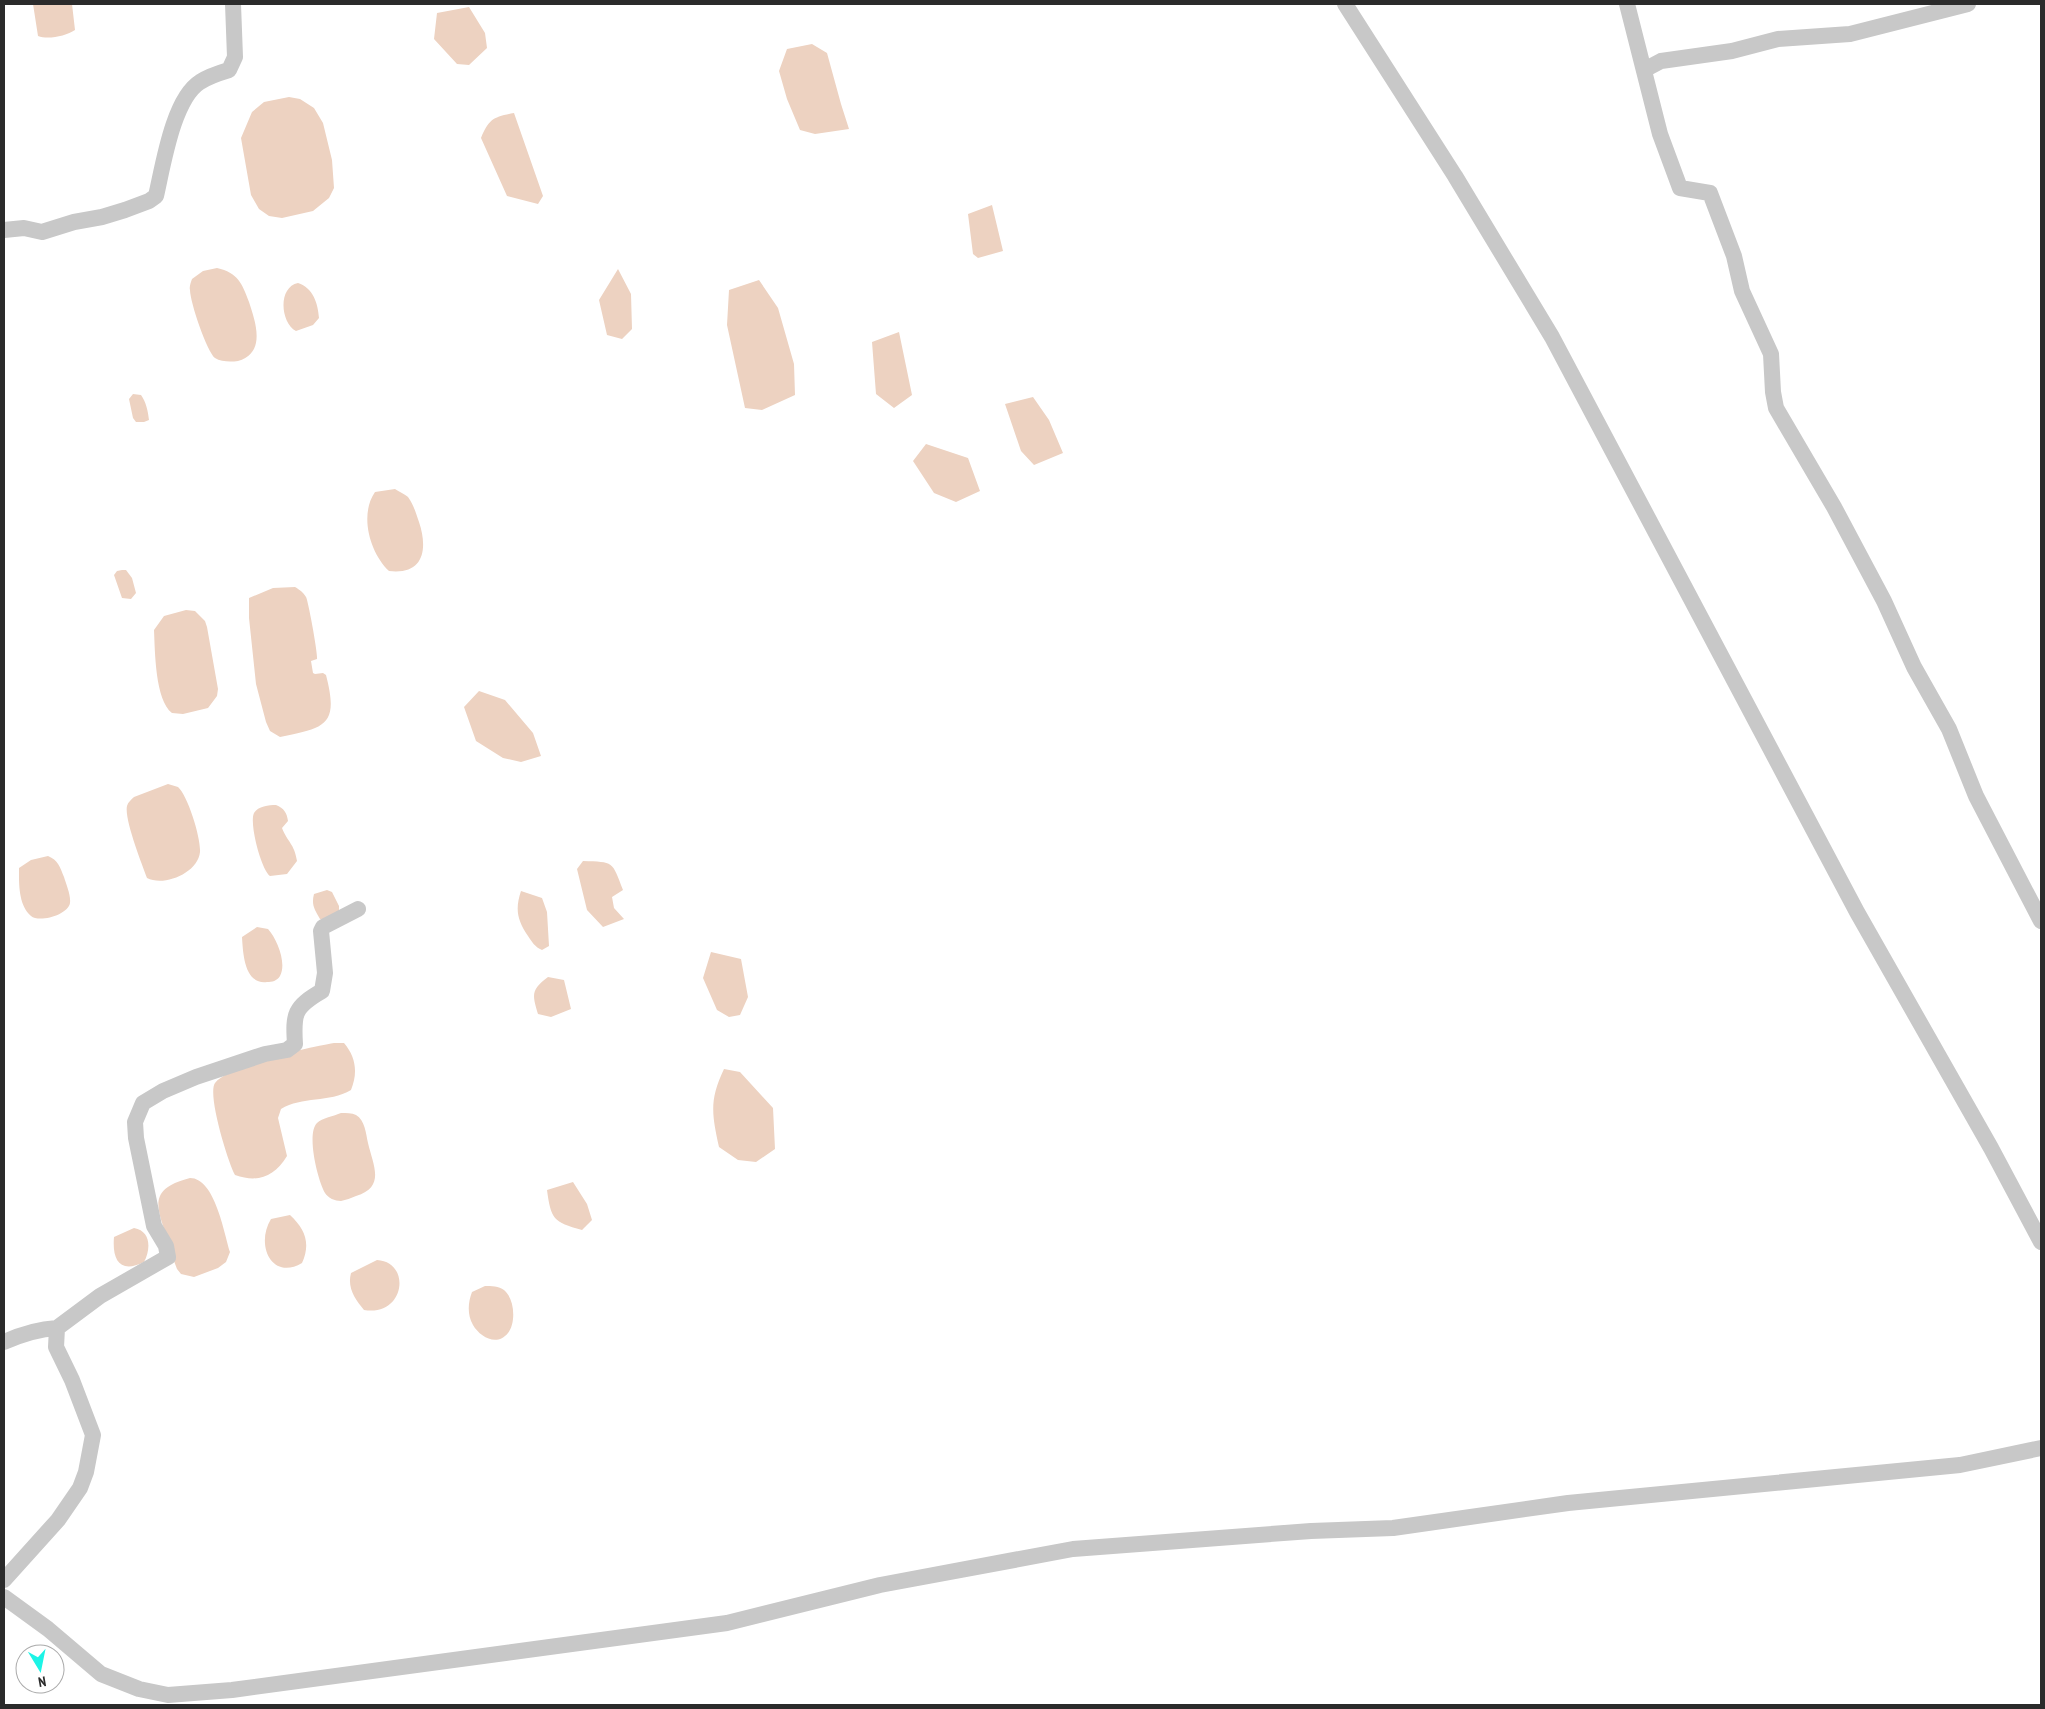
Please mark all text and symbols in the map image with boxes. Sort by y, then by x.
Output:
north arrow [15,1644,65,1694]
text: N [37,1672,48,1691]

